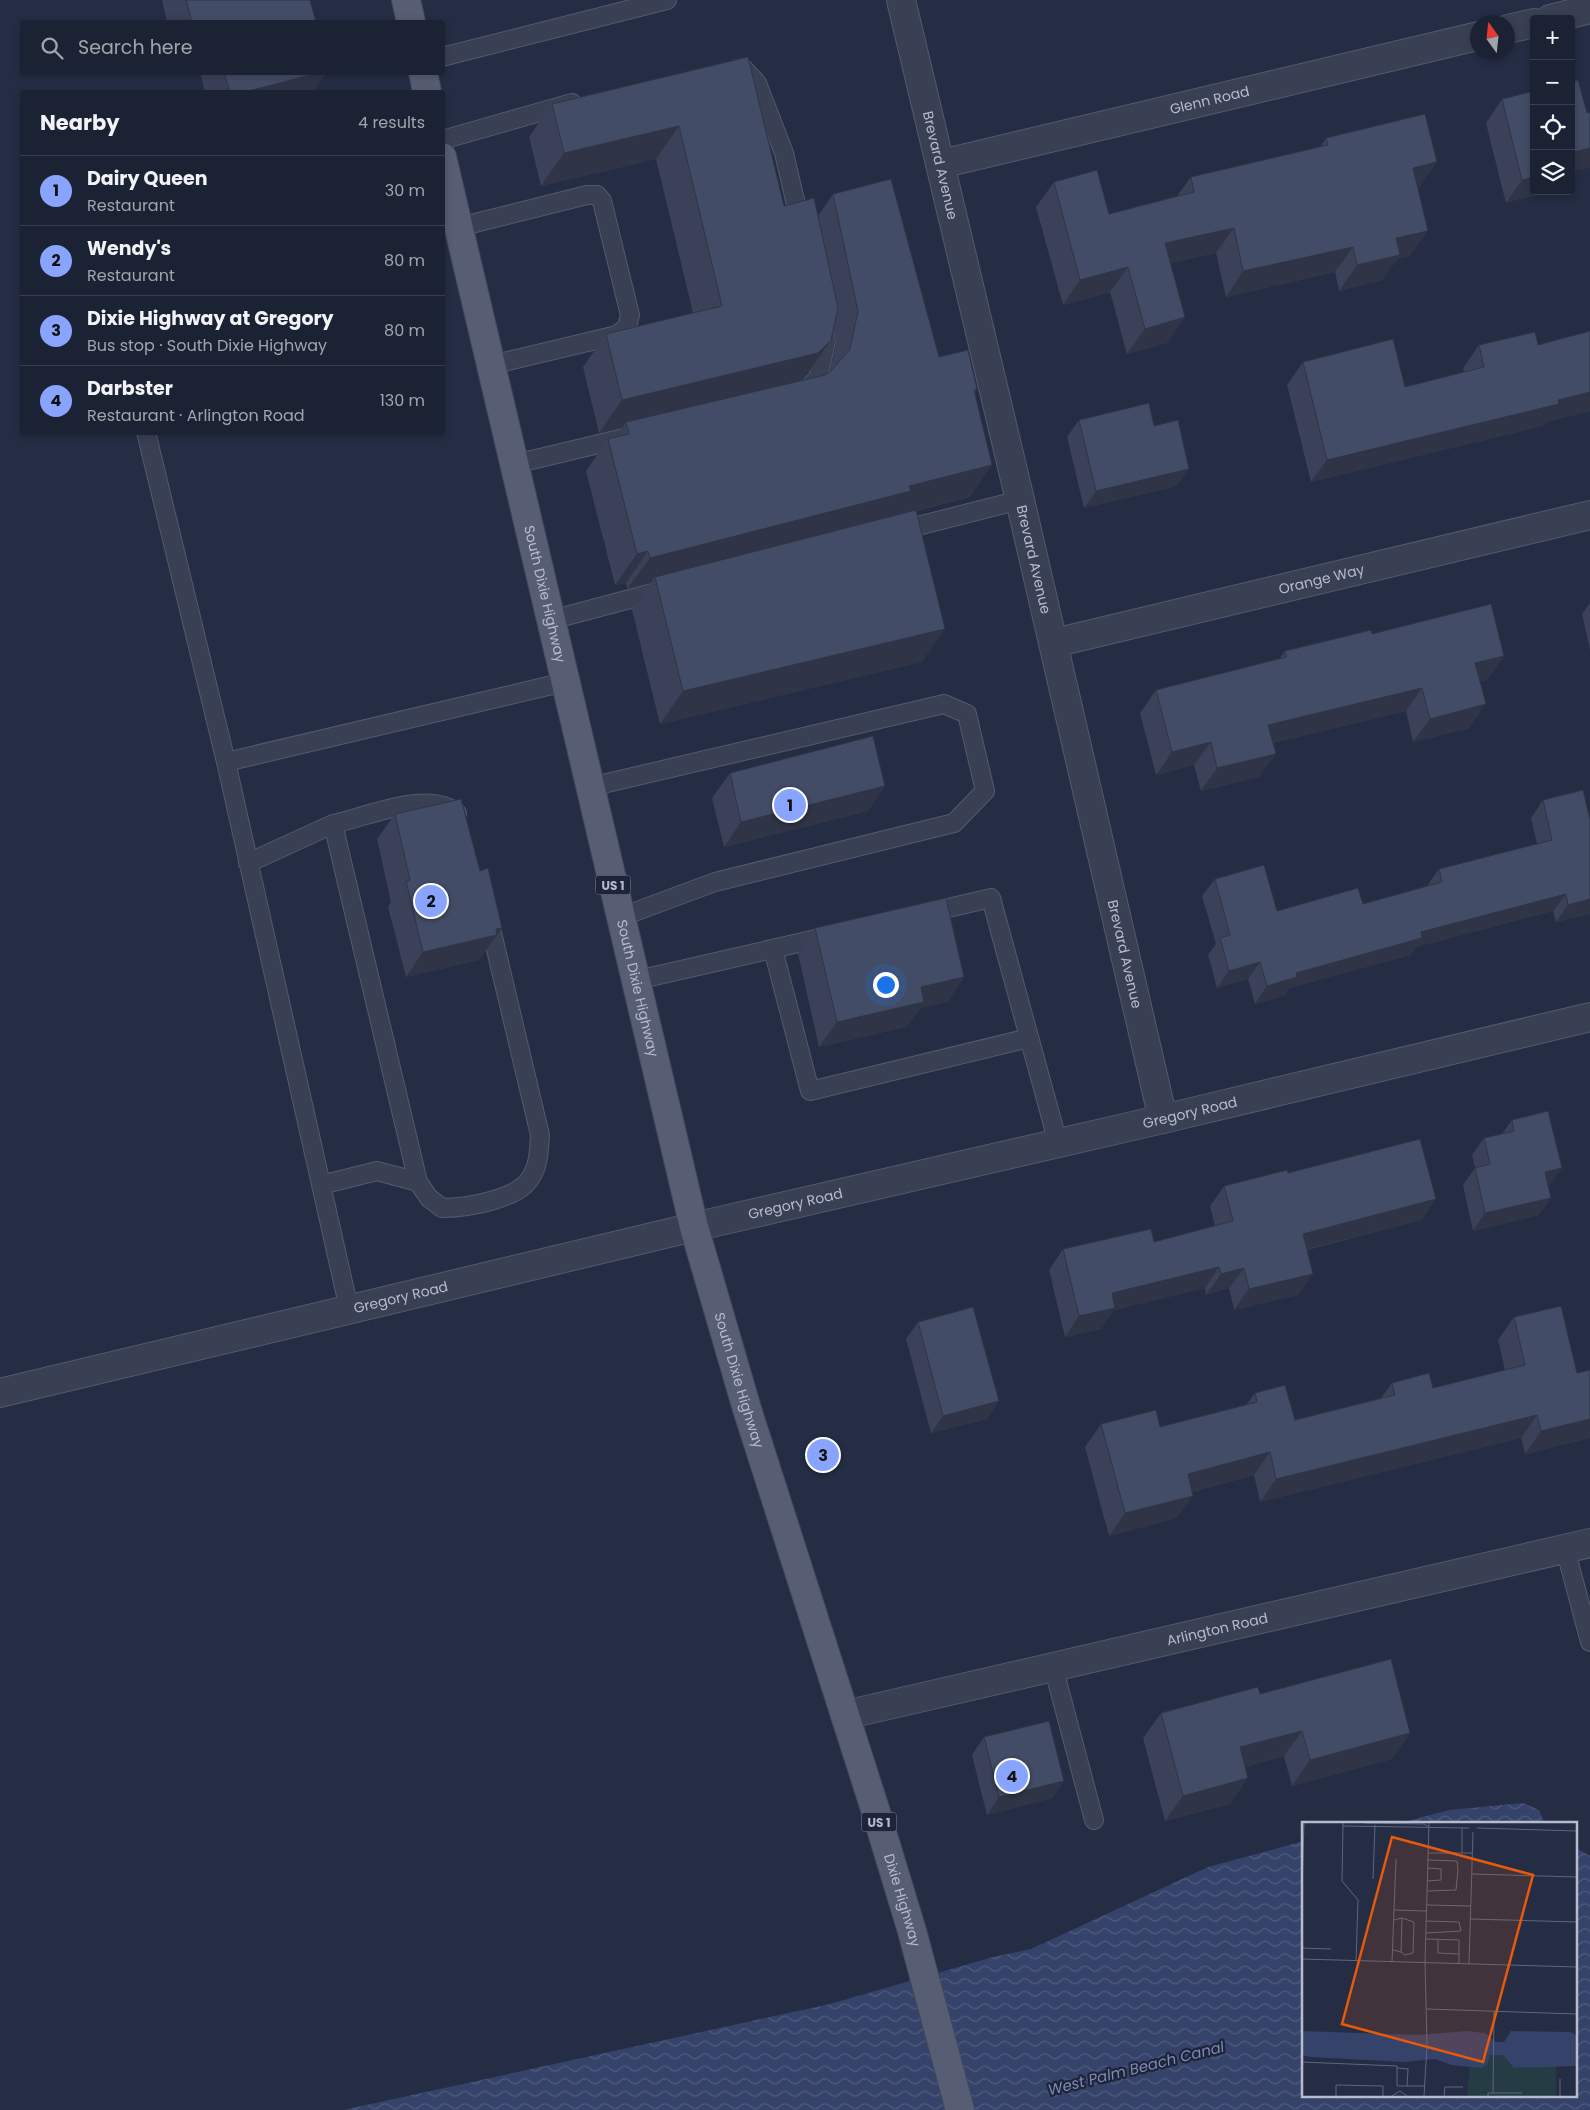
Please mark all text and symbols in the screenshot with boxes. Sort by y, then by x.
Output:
north arrow [1470,15,1515,60]
map controls [1530,15,1575,195]
button: + [1530,15,1575,60]
search box [20,20,445,75]
icon: search [38,34,66,62]
text: Search here [78,34,192,61]
button: − [1530,60,1575,105]
street label: Glenn Road [1168,81,1251,119]
button: locate [1530,105,1575,150]
text: Nearby [40,108,120,137]
street label: Brevard Avenue [918,109,963,222]
text: 4 results [358,111,425,134]
button: layers [1530,150,1575,195]
text: Dairy Queen [87,165,207,192]
text: 1 [53,179,59,202]
text: 30 m [385,179,425,202]
text: Restaurant [87,194,175,217]
text: Wendy's [87,235,171,262]
text: 2 [51,249,61,272]
text: 80 m [384,249,425,272]
text: Restaurant [87,264,175,287]
text: Dixie Highway at Gregory [87,305,334,332]
text: 3 [51,319,61,342]
text: 80 m [384,319,425,342]
text: Bus stop · South Dixie Highway [87,334,327,357]
text: Darbster [87,375,173,402]
text: 4 [51,389,61,412]
text: 130 m [380,389,425,412]
text: Restaurant · Arlington Road [87,404,305,427]
street label: Brevard Avenue [1012,503,1056,616]
street label: South Dixie Highway [519,523,571,665]
street label: Orange Way [1277,559,1367,599]
pin: 1 [774,786,806,824]
road number: US 1 [596,876,630,894]
pin: 2 [415,882,447,920]
street label: Brevard Avenue [1103,898,1147,1011]
street label: South Dixie Highway [612,918,664,1059]
your location [873,972,899,998]
street label: Gregory Road [1141,1092,1239,1133]
street label: Gregory Road [746,1183,845,1224]
street label: Gregory Road [351,1276,450,1318]
street label: South Dixie Highway [709,1310,769,1451]
pin: 3 [807,1436,839,1474]
street label: Arlington Road [1165,1608,1270,1650]
pin: 4 [996,1757,1028,1795]
road number: US 1 [862,1812,896,1831]
inset map [1302,1822,1578,2098]
street label: Dixie Highway [879,1851,926,1949]
water label: West Palm Beach Canal [1046,2036,1227,2100]

